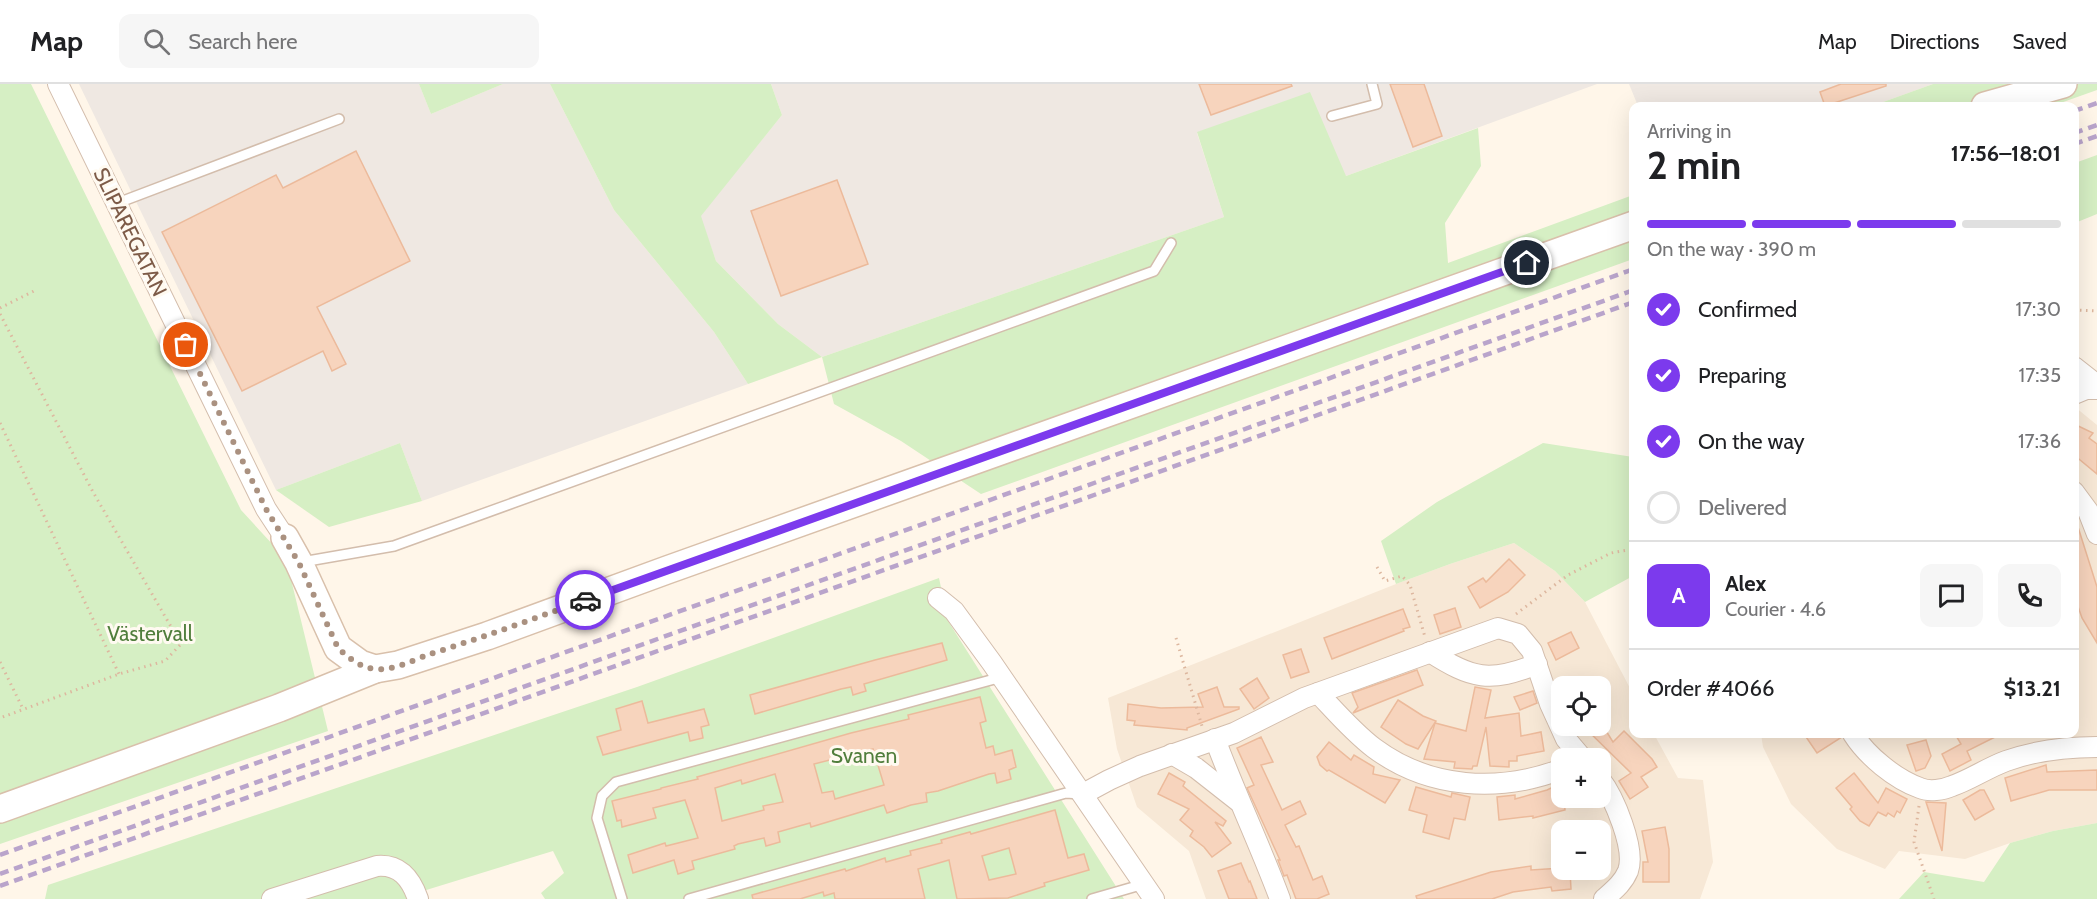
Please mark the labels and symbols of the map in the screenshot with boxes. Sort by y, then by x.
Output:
street label: SLIPAREGATAN [89,163,172,300]
pin [1501,237,1552,288]
pin [160,319,211,370]
courier [555,570,615,630]
park label: Västervall [107,621,193,646]
park label: Svanen [831,743,897,768]

